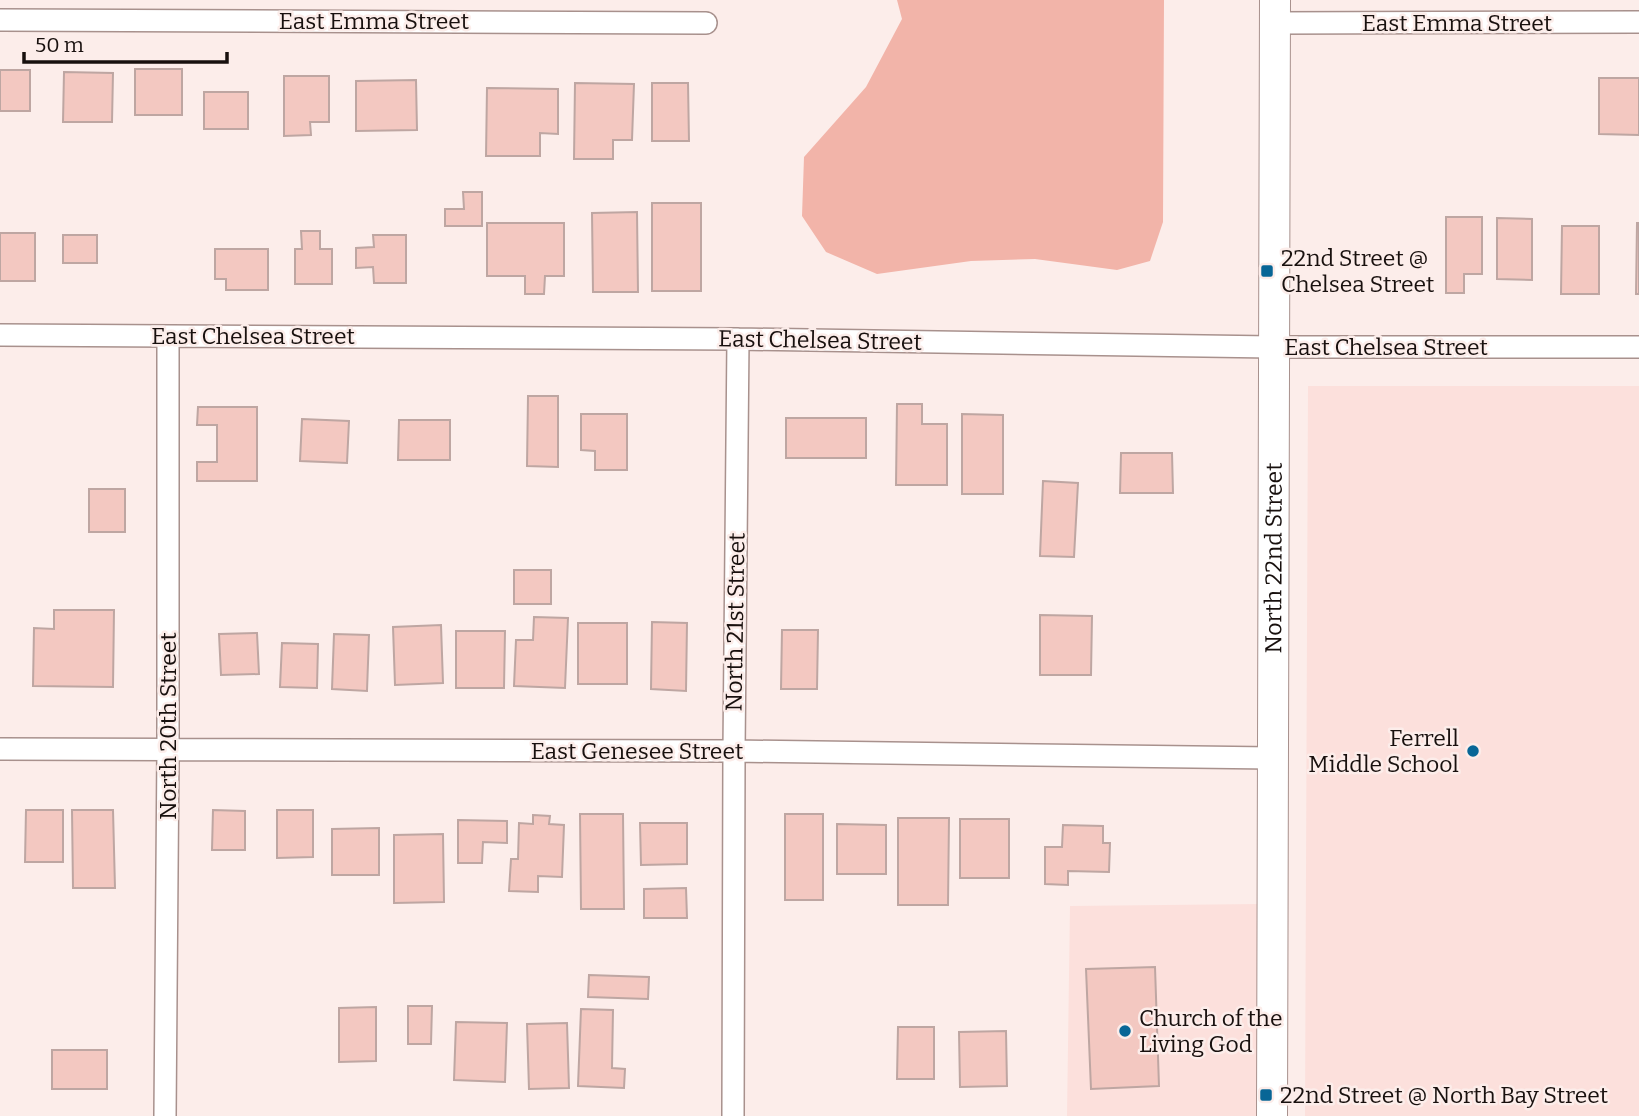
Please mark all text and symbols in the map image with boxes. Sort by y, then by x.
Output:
street label: East Emma Street [279,7,469,35]
street label: East Emma Street [1362,9,1552,37]
scale bar [24,21,228,65]
text: 50 m [35,32,84,58]
place label: 22nd Street @ Chelsea Street [1281,244,1434,298]
marker: 22nd Street @ Chelsea Street [1259,263,1275,279]
street label: East Chelsea Street [151,322,355,350]
street label: East Chelsea Street [718,324,922,356]
street label: East Chelsea Street [1284,333,1488,361]
street label: North 22nd Street [1259,462,1288,654]
street label: North 21st Street [719,532,751,712]
street label: North 20th Street [154,632,182,820]
place label: Ferrell Middle School [1308,724,1459,778]
street label: East Genesee Street [531,737,743,765]
marker: Ferrell Middle School [1465,743,1481,759]
place label: Church of the Living God [1139,1004,1282,1058]
marker: Church of the Living God [1117,1023,1133,1039]
place label: 22nd Street @ North Bay Street [1280,1081,1608,1109]
marker: 22nd Street @ North Bay Street [1258,1087,1274,1103]

